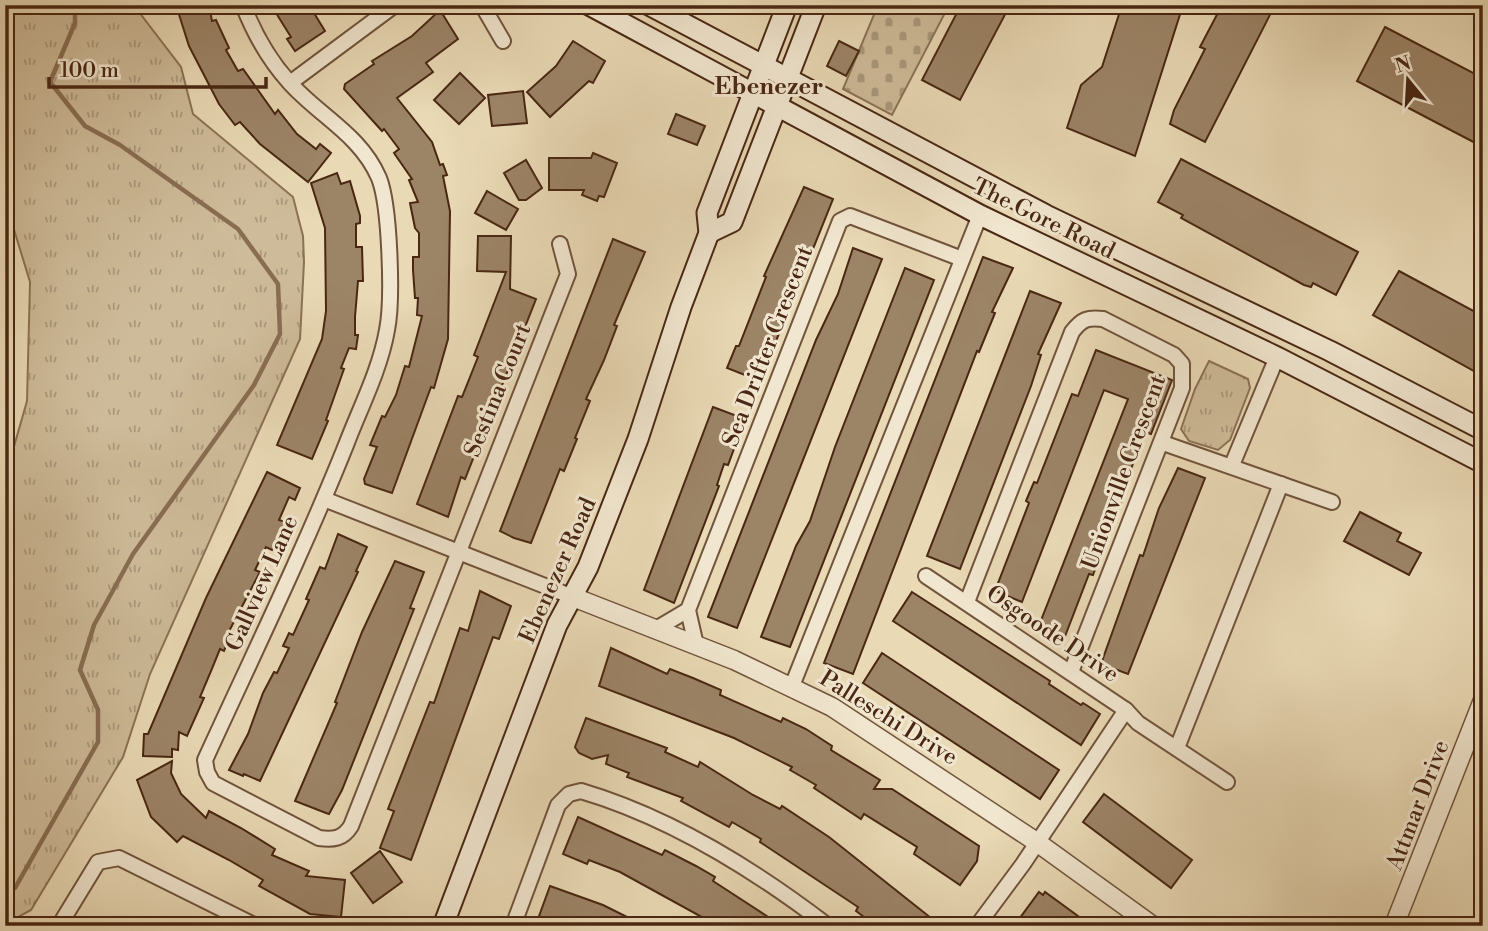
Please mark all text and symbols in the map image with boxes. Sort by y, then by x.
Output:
scale bar [49,46,266,90]
north arrow [1372,46,1442,116]
text: N [1392,51,1414,79]
text: 100 m [60,58,119,84]
district label: Ebenezer [715,72,823,102]
street label: The Gore Road [968,172,1119,265]
street label: Sea Drifter Crescent [717,242,819,451]
street label: Sestina Court [458,320,537,461]
street label: Unionville Crescent [1076,371,1172,574]
street label: Ebenezer Road [513,493,603,648]
street label: Gallview Lane [219,511,304,656]
street label: Osgoode Drive [981,579,1124,688]
street label: Palleschi Drive [814,664,963,771]
street label: Attmar Drive [1380,736,1456,875]

